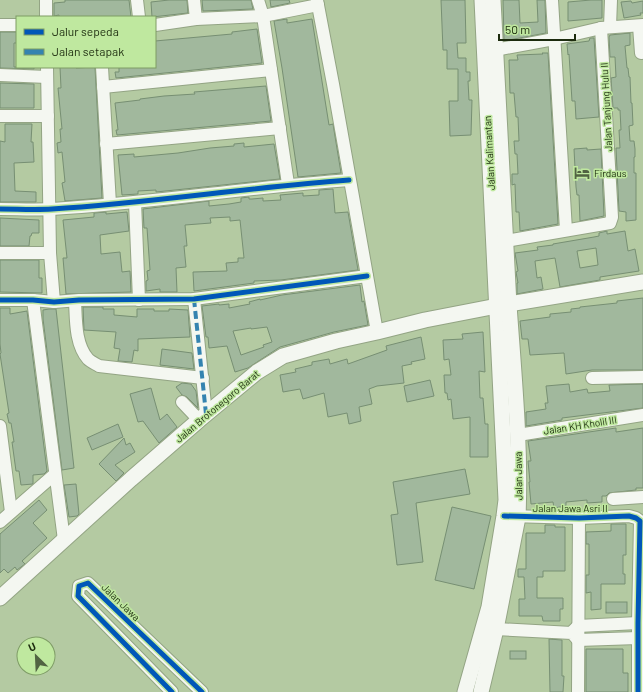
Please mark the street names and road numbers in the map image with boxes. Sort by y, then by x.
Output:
street label: Jalan Tanjung Hulu II [598,62,614,152]
street label: Jalan Kalimantan [481,115,497,191]
street label: Jalan Brotonegoro Barat [173,367,262,445]
street label: Jalan KH Kholil III [542,413,618,437]
street label: Jalan Jawa [512,452,524,500]
street label: Jalan Jawa Asri II [533,502,607,514]
street label: Jalan Jawa [99,581,143,623]

